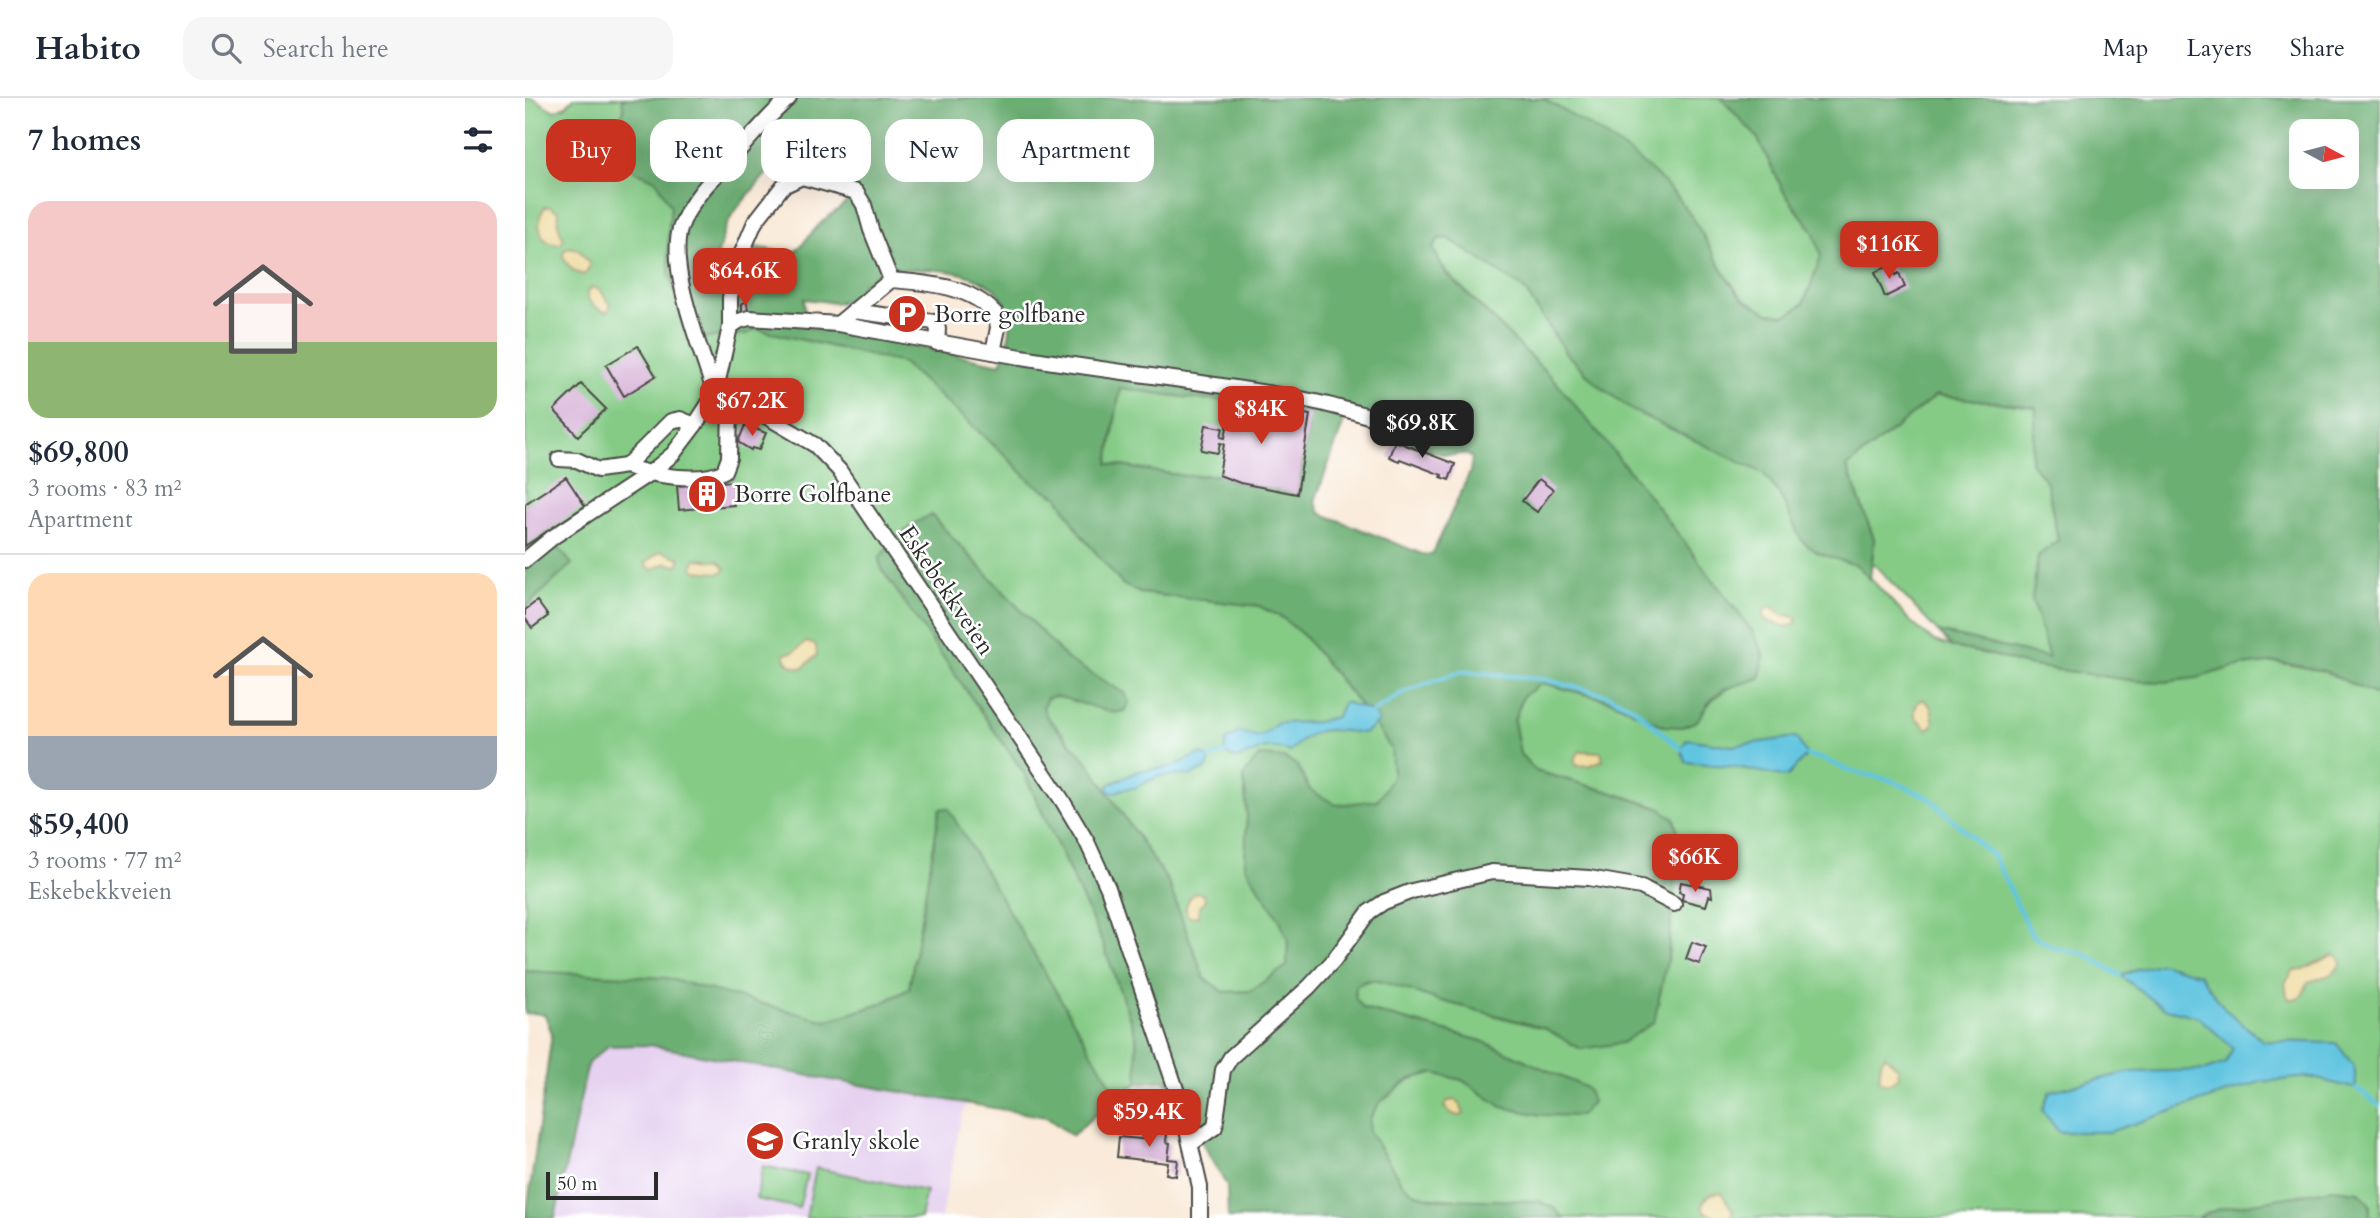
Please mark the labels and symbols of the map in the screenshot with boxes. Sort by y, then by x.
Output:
north arrow [2289,119,2359,189]
pin: $116K [1840,222,1938,281]
pin: $64.6K [688,248,802,308]
parking icon: Borre golfbane [886,293,928,335]
place label: Borre golfbane [934,298,1086,331]
pin: $67.2K [695,378,809,438]
pin: $84K [1220,386,1302,446]
pin: $69.8K [1365,400,1479,460]
building icon: Borre Golfbane [686,473,728,515]
place label: Borre Golfbane [734,478,891,511]
street label: Eskebekkveien [891,519,1003,662]
pin: $66K [1654,834,1736,894]
pin: $59.4K [1092,1090,1206,1149]
school or university icon: Granly skole [744,1120,786,1162]
place label: Granly skole [792,1125,920,1158]
scale bar [546,1169,658,1201]

